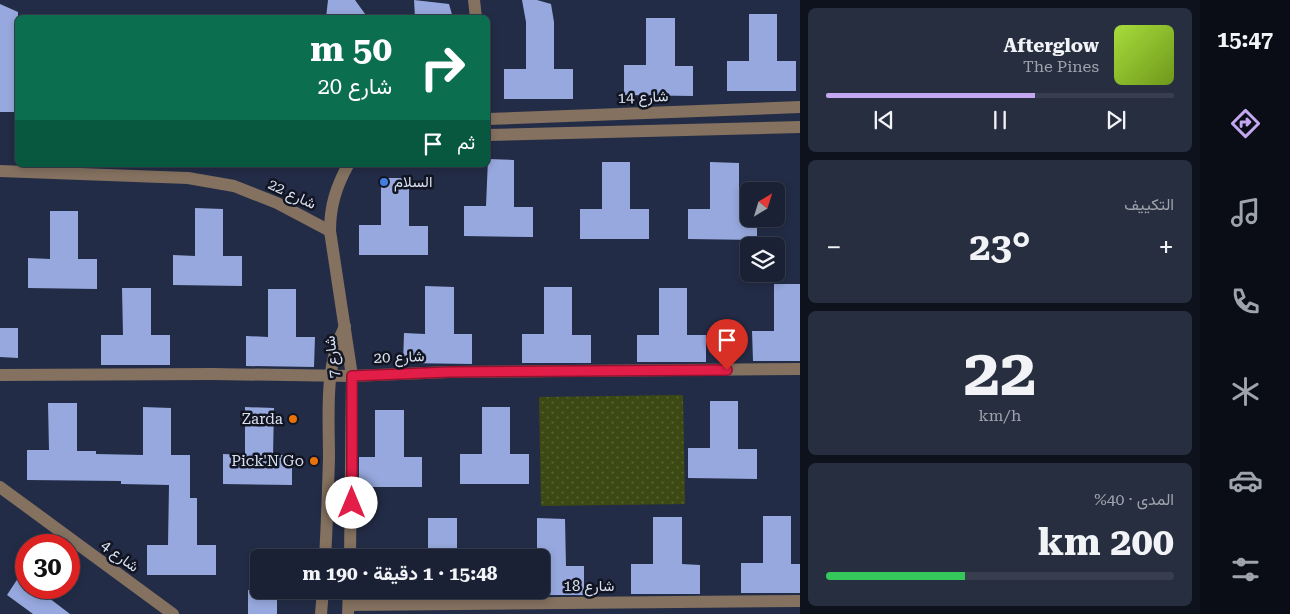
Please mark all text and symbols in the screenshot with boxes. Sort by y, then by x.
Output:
text: 15:47 [1217,27,1273,52]
text: 50 m [310,29,392,70]
text: Afterglow [1003,34,1099,57]
icon: right [410,35,475,100]
text: The Pines [1023,57,1099,76]
text: شارع 20 [318,74,392,99]
street label: شارع 14 [617,87,669,109]
icon: previous [870,106,898,134]
icon: pause [986,106,1014,134]
icon: next [1102,106,1130,134]
icon: directions [1228,106,1263,141]
icon: arrive [419,130,447,158]
text: ثم [457,131,475,154]
place label: السلام [394,173,432,192]
street label: شارع 22 [264,175,319,215]
marker: السلام [378,176,390,188]
north arrow [740,182,785,228]
map controls [740,182,785,282]
text: التكييف [1124,195,1174,214]
icon: music [1228,195,1263,230]
text: 23° [969,225,1031,269]
text: − [826,231,842,264]
text: + [1158,231,1174,264]
button: layers [740,237,785,282]
icon: phone [1228,284,1263,319]
pin [706,319,748,370]
icon: arrive [713,326,741,354]
street label: شارع 7 [320,334,346,379]
text: 22 [964,335,1036,411]
street label: شارع 20 [373,347,425,369]
icon: climate [1228,374,1263,409]
text: km/h [979,406,1021,425]
place label: Zarda [242,410,283,428]
marker: Zarda [287,413,299,425]
place label: Pick'N Go [231,452,304,470]
marker: Pick'N Go [308,455,320,467]
icon: car [1228,463,1263,498]
position arrow [325,476,377,528]
text: المدى · 40% [1094,490,1174,509]
text: 200 km [1038,520,1174,564]
speed limit sign: 30 [15,534,80,599]
street label: شارع 4 [96,536,142,578]
icon: filters [1228,552,1263,587]
text: 15:48 · 1 دقيقة · 190 m [303,562,497,585]
street label: شارع 18 [564,577,615,597]

